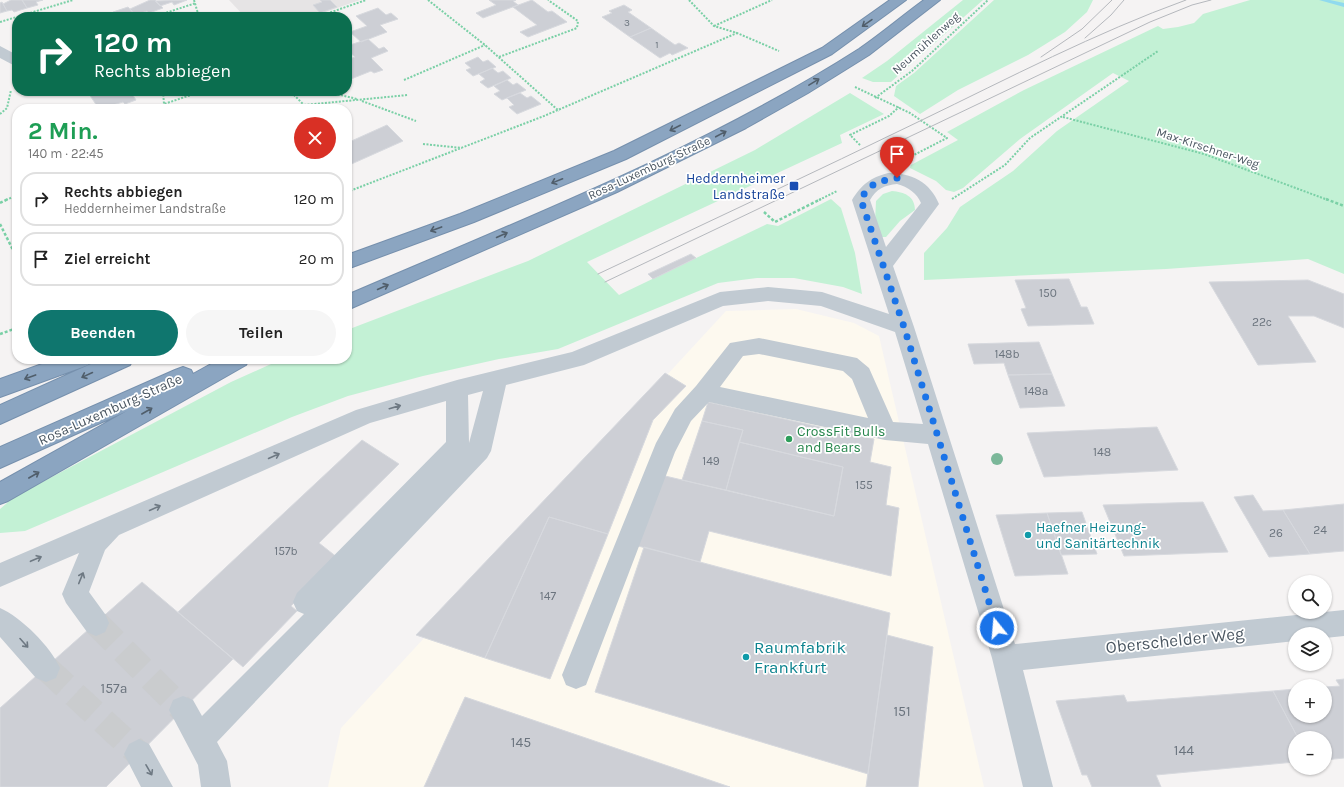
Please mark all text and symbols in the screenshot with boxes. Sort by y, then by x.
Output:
street label: Neumühlenweg [889,9,963,77]
house number: 3 [624,17,630,29]
one-way arrow [862,18,873,27]
text: 120 m [94,26,172,59]
icon: right [28,28,80,80]
house number: 1 [655,39,659,51]
text: Rechts abbiegen [94,60,231,82]
one-way arrow [808,78,820,86]
text: 2 Min. [28,117,98,145]
button: close [294,117,336,159]
one-way arrow [670,124,682,132]
street label: Max-Kirschner-Weg [1155,125,1261,171]
one-way arrow [715,129,727,137]
street label: Rosa-Luxemburg-Straße [586,134,712,202]
pin [880,137,914,178]
icon: arrive [886,143,908,165]
text: 140 m · 22:45 [28,146,104,161]
place label: Heddernheimer Landstraße [686,170,786,203]
one-way arrow [552,178,564,186]
marker: Heddernheimer Landstraße [788,180,800,192]
text: Rechts abbiegen [64,183,183,201]
icon: right [30,188,52,210]
text: 120 m [294,190,334,208]
text: Heddernheimer Landstraße [64,201,226,216]
one-way arrow [431,226,443,234]
one-way arrow [495,231,507,238]
icon: arrive [30,248,52,270]
text: Ziel erreicht [64,250,150,268]
text: 20 m [299,250,334,268]
one-way arrow [376,283,388,290]
house number: 150 [1039,286,1057,300]
button: Beenden [28,310,178,356]
button: Teilen [186,310,336,356]
house number: 22c [1252,315,1272,329]
house number: 148b [994,347,1020,361]
street label: Rosa-Luxemburg-Straße [36,370,185,449]
one-way arrow [81,372,93,379]
one-way arrow [24,374,37,381]
house number: 148a [1024,384,1048,398]
one-way arrow [388,403,401,410]
one-way arrow [141,406,153,414]
place label: CrossFit Bulls and Bears [797,423,885,456]
marker: CrossFit Bulls and Bears [784,434,794,444]
house number: 148 [1093,445,1111,459]
one-way arrow [268,451,280,459]
house number: 149 [702,454,720,468]
one-way arrow [28,471,40,479]
house number: 155 [855,478,873,492]
one-way arrow [149,504,161,511]
place label: Haefner Heizung- und Sanitärtechnik [1036,519,1160,552]
house number: 24 [1313,523,1327,537]
house number: 26 [1269,526,1283,540]
marker: Haefner Heizung- und Sanitärtechnik [1023,530,1033,540]
house number: 157b [274,544,298,558]
one-way arrow [29,555,41,563]
one-way arrow [78,573,85,585]
map controls [1288,575,1332,775]
button: search [1288,575,1332,619]
house number: 147 [540,589,557,603]
position arrow [976,607,1018,649]
street label: Oberschelder Weg [1105,623,1246,657]
button: layers [1288,627,1332,671]
place label: Raumfabrik Frankfurt [754,637,846,677]
one-way arrow [19,638,28,648]
marker: Raumfabrik Frankfurt [741,652,751,662]
button: + [1288,679,1332,723]
house number: 157a [101,680,127,697]
house number: 151 [893,703,911,720]
button: − [1288,731,1332,775]
house number: 145 [511,734,531,751]
house number: 144 [1174,742,1194,759]
one-way arrow [145,764,153,776]

